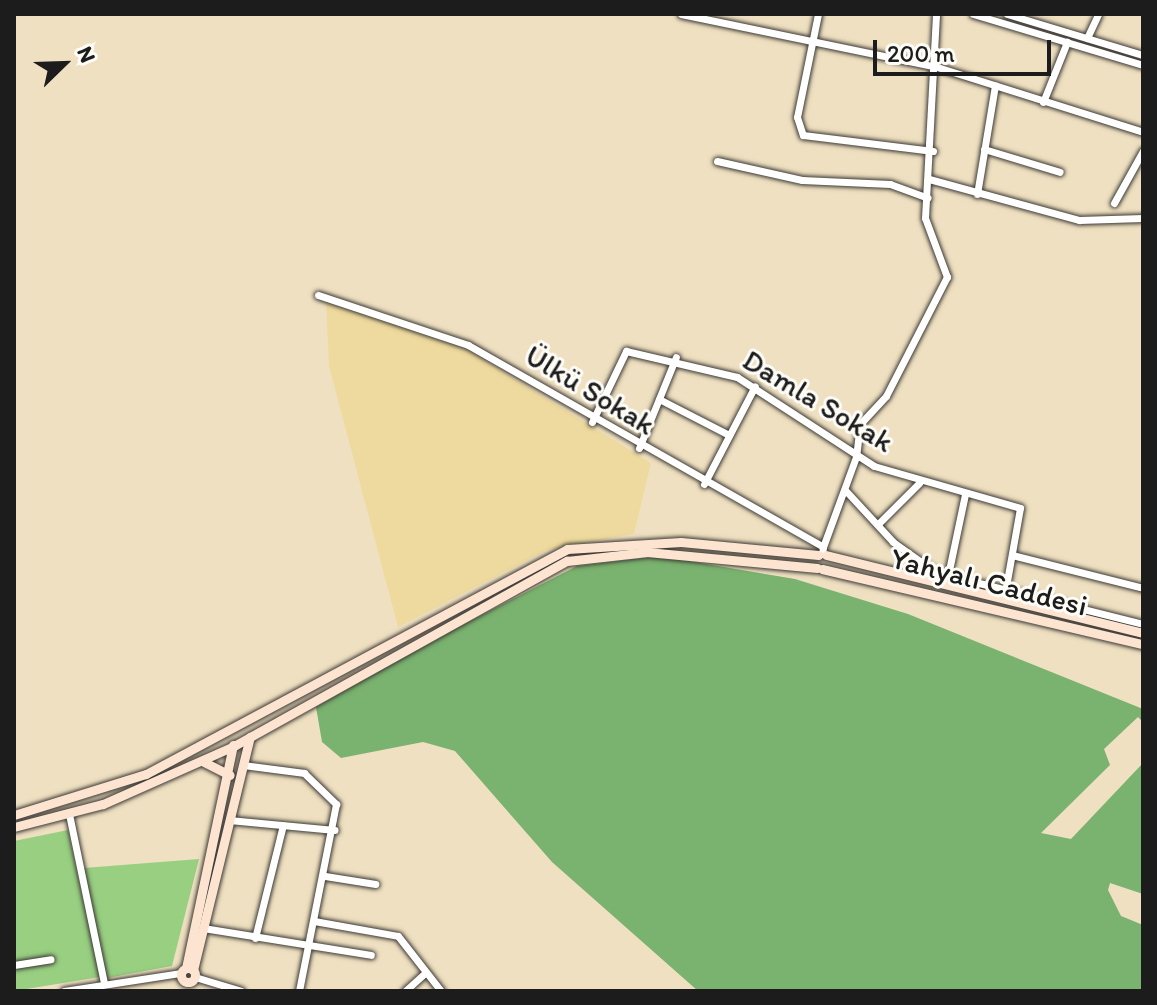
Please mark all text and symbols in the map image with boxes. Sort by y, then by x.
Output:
north arrow [24,24,104,104]
scale bar [877,24,1055,74]
text: 200 m [887,39,955,68]
text: N [71,42,102,67]
street label: Ülkü Sokak [519,337,661,443]
street label: Damla Sokak [737,342,899,460]
street label: Yahyalı Caddesi [887,540,1091,624]

